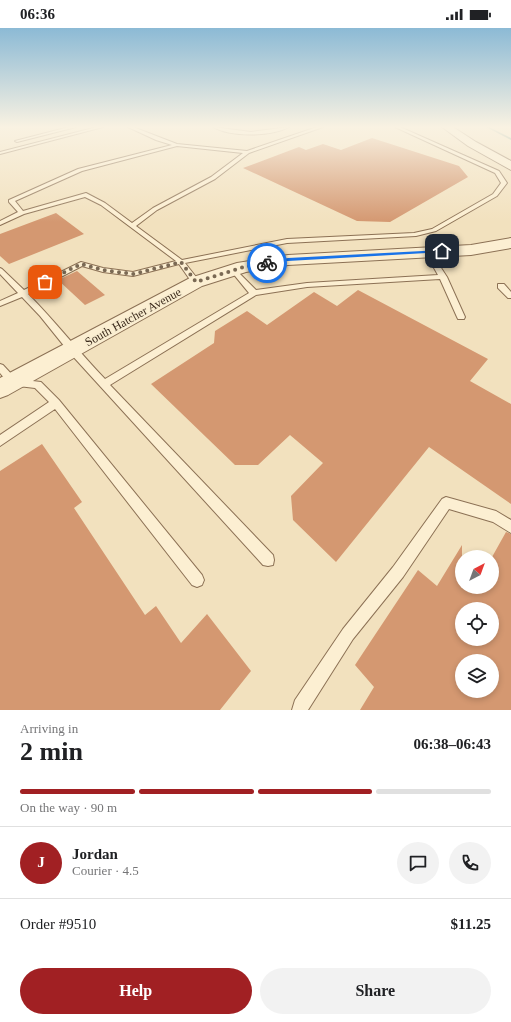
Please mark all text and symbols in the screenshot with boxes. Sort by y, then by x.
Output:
text: 06:36 [20,6,55,22]
pin [425,234,459,268]
icon: home [431,240,453,262]
courier [247,243,287,283]
icon: bike [256,252,278,274]
pin [28,265,62,299]
icon: bag [34,271,56,293]
street label: South Hatcher Avenue [82,285,184,349]
north arrow [455,550,499,594]
map controls [455,550,499,698]
button: locate [455,602,499,646]
button: layers [455,654,499,698]
text: Arriving in [20,721,78,736]
text: 06:38–06:43 [414,736,491,752]
text: 2 min [20,737,83,766]
text: On the way · 90 m [20,800,117,815]
button: chat [397,842,439,884]
button: phone [449,842,491,884]
text: Jordan [72,846,118,862]
text: J [37,854,45,870]
text: Courier · 4.5 [72,863,139,878]
text: Order #9510 [20,916,96,932]
text: $11.25 [451,916,491,932]
button: Help [20,968,252,1014]
button: Share [260,968,491,1014]

